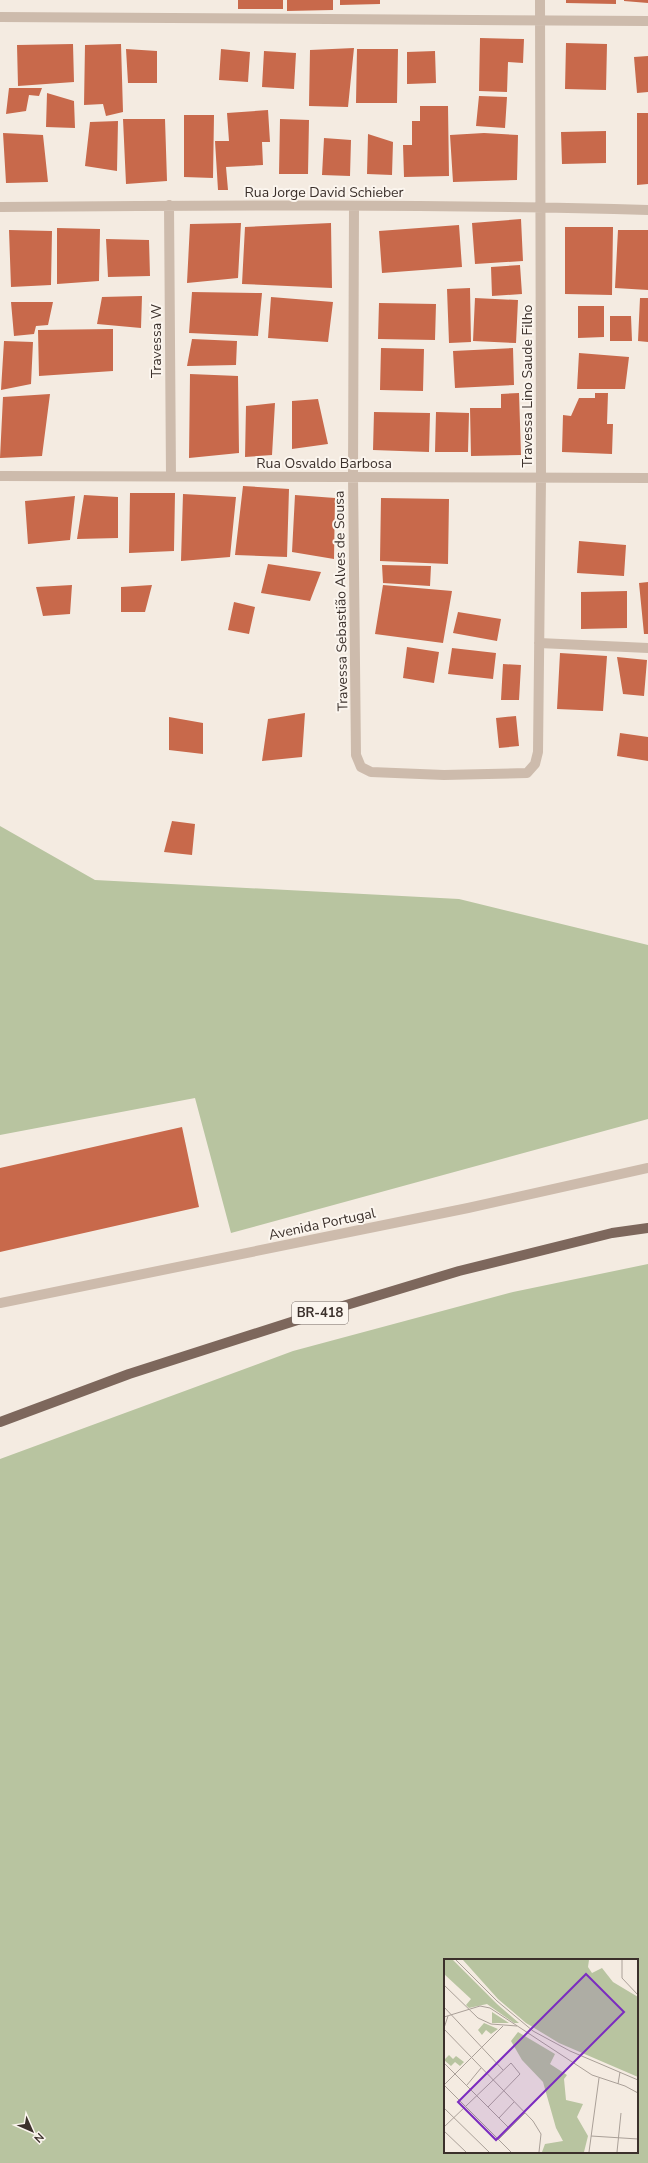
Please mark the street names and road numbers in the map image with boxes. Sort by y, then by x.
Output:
street label: Rua Jorge David Schieber [244,183,404,202]
street label: Travessa W [147,303,166,378]
street label: Travessa Lino Saude Filho [518,304,537,467]
street label: Rua Osvaldo Barbosa [256,454,392,473]
street label: Travessa Sebastião Alves de Sousa [330,491,352,711]
street label: Avenida Portugal [267,1203,378,1245]
road number: BR-418 [292,1302,348,1324]

